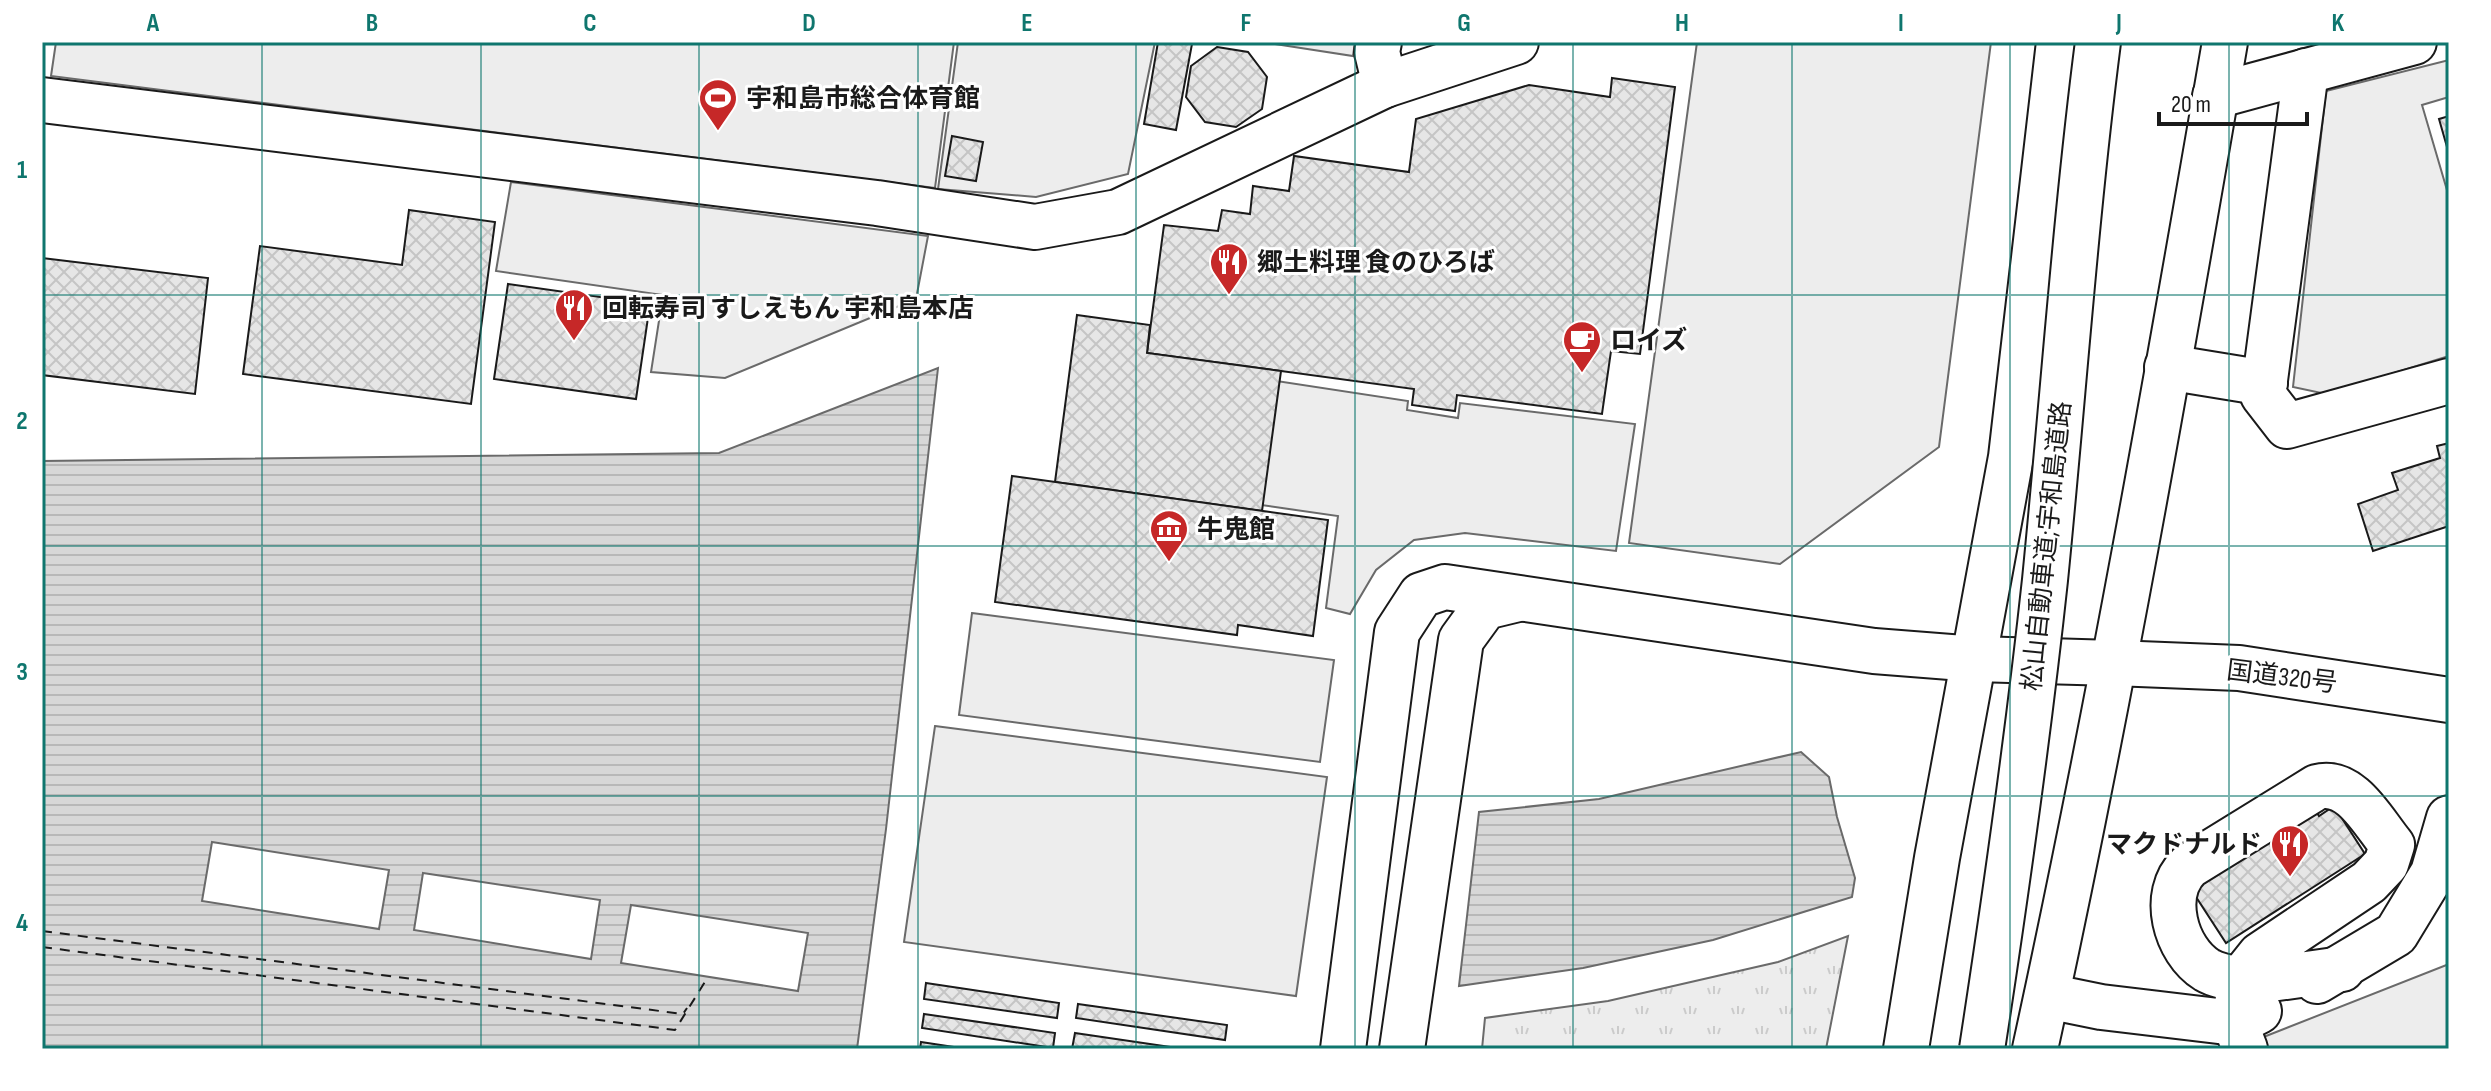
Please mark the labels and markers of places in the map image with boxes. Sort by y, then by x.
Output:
sports icon: 宇和島市総合体育館 [697,77,739,132]
place label: 宇和島市総合体育館 [746,84,980,115]
restaurant icon: 郷土料理 食のひろば [1208,241,1250,296]
place label: 郷土料理 食のひろば [1257,248,1495,279]
restaurant icon: 回転寿司 すしえもん 宇和島本店 [553,287,595,342]
place label: 回転寿司 すしえもん 宇和島本店 [602,294,974,325]
cafe icon: ロイズ [1561,319,1603,374]
place label: ロイズ [1610,326,1687,357]
museum icon: 牛鬼館 [1148,508,1190,563]
place label: 牛鬼館 [1197,515,1275,546]
restaurant icon: マクドナルド [2269,823,2311,878]
place label: マクドナルド [2106,830,2262,861]

